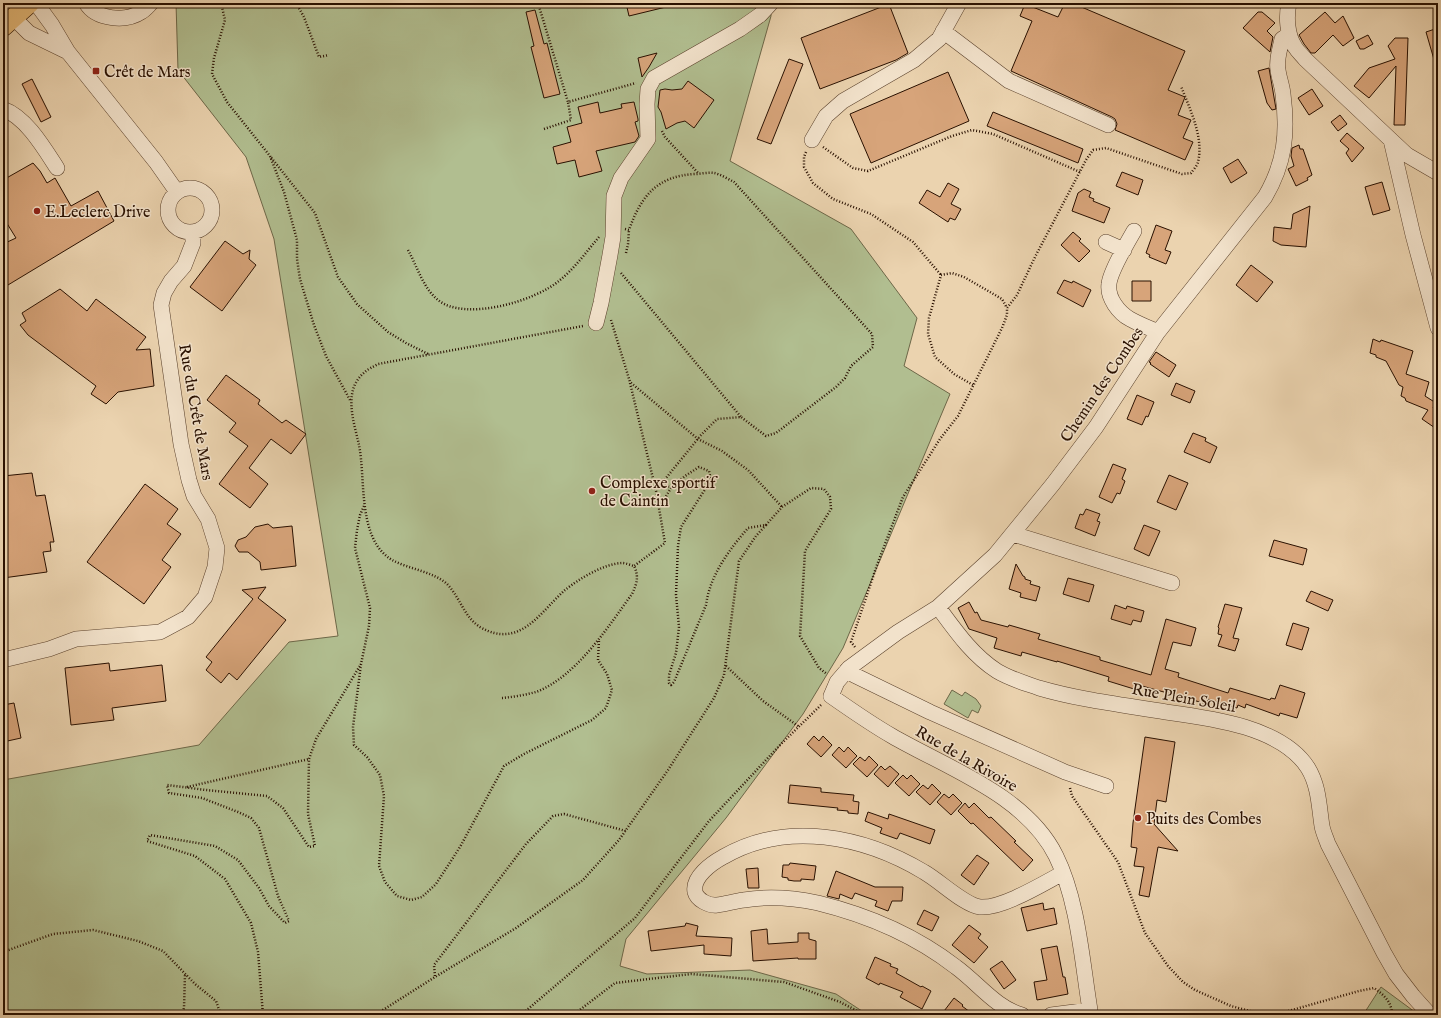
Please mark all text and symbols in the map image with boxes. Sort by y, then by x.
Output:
place label: Crêt de Mars [104,63,191,83]
marker: Crêt de Mars [91,66,101,76]
place label: E.Leclerc Drive [45,203,150,223]
marker: E.Leclerc Drive [32,206,42,216]
street label: Chemin des Combes [1057,323,1149,447]
street label: Rue du Crêt de Mars [173,343,217,482]
place label: Complexe sportif de Caintin [600,474,719,512]
marker: Complexe sportif de Caintin [587,486,597,496]
street label: Rue Plein Soleil [1130,680,1238,718]
street label: Rue de la Rivoire [911,722,1021,797]
place label: Puits des Combes [1146,810,1262,830]
marker: Puits des Combes [1133,813,1143,823]

